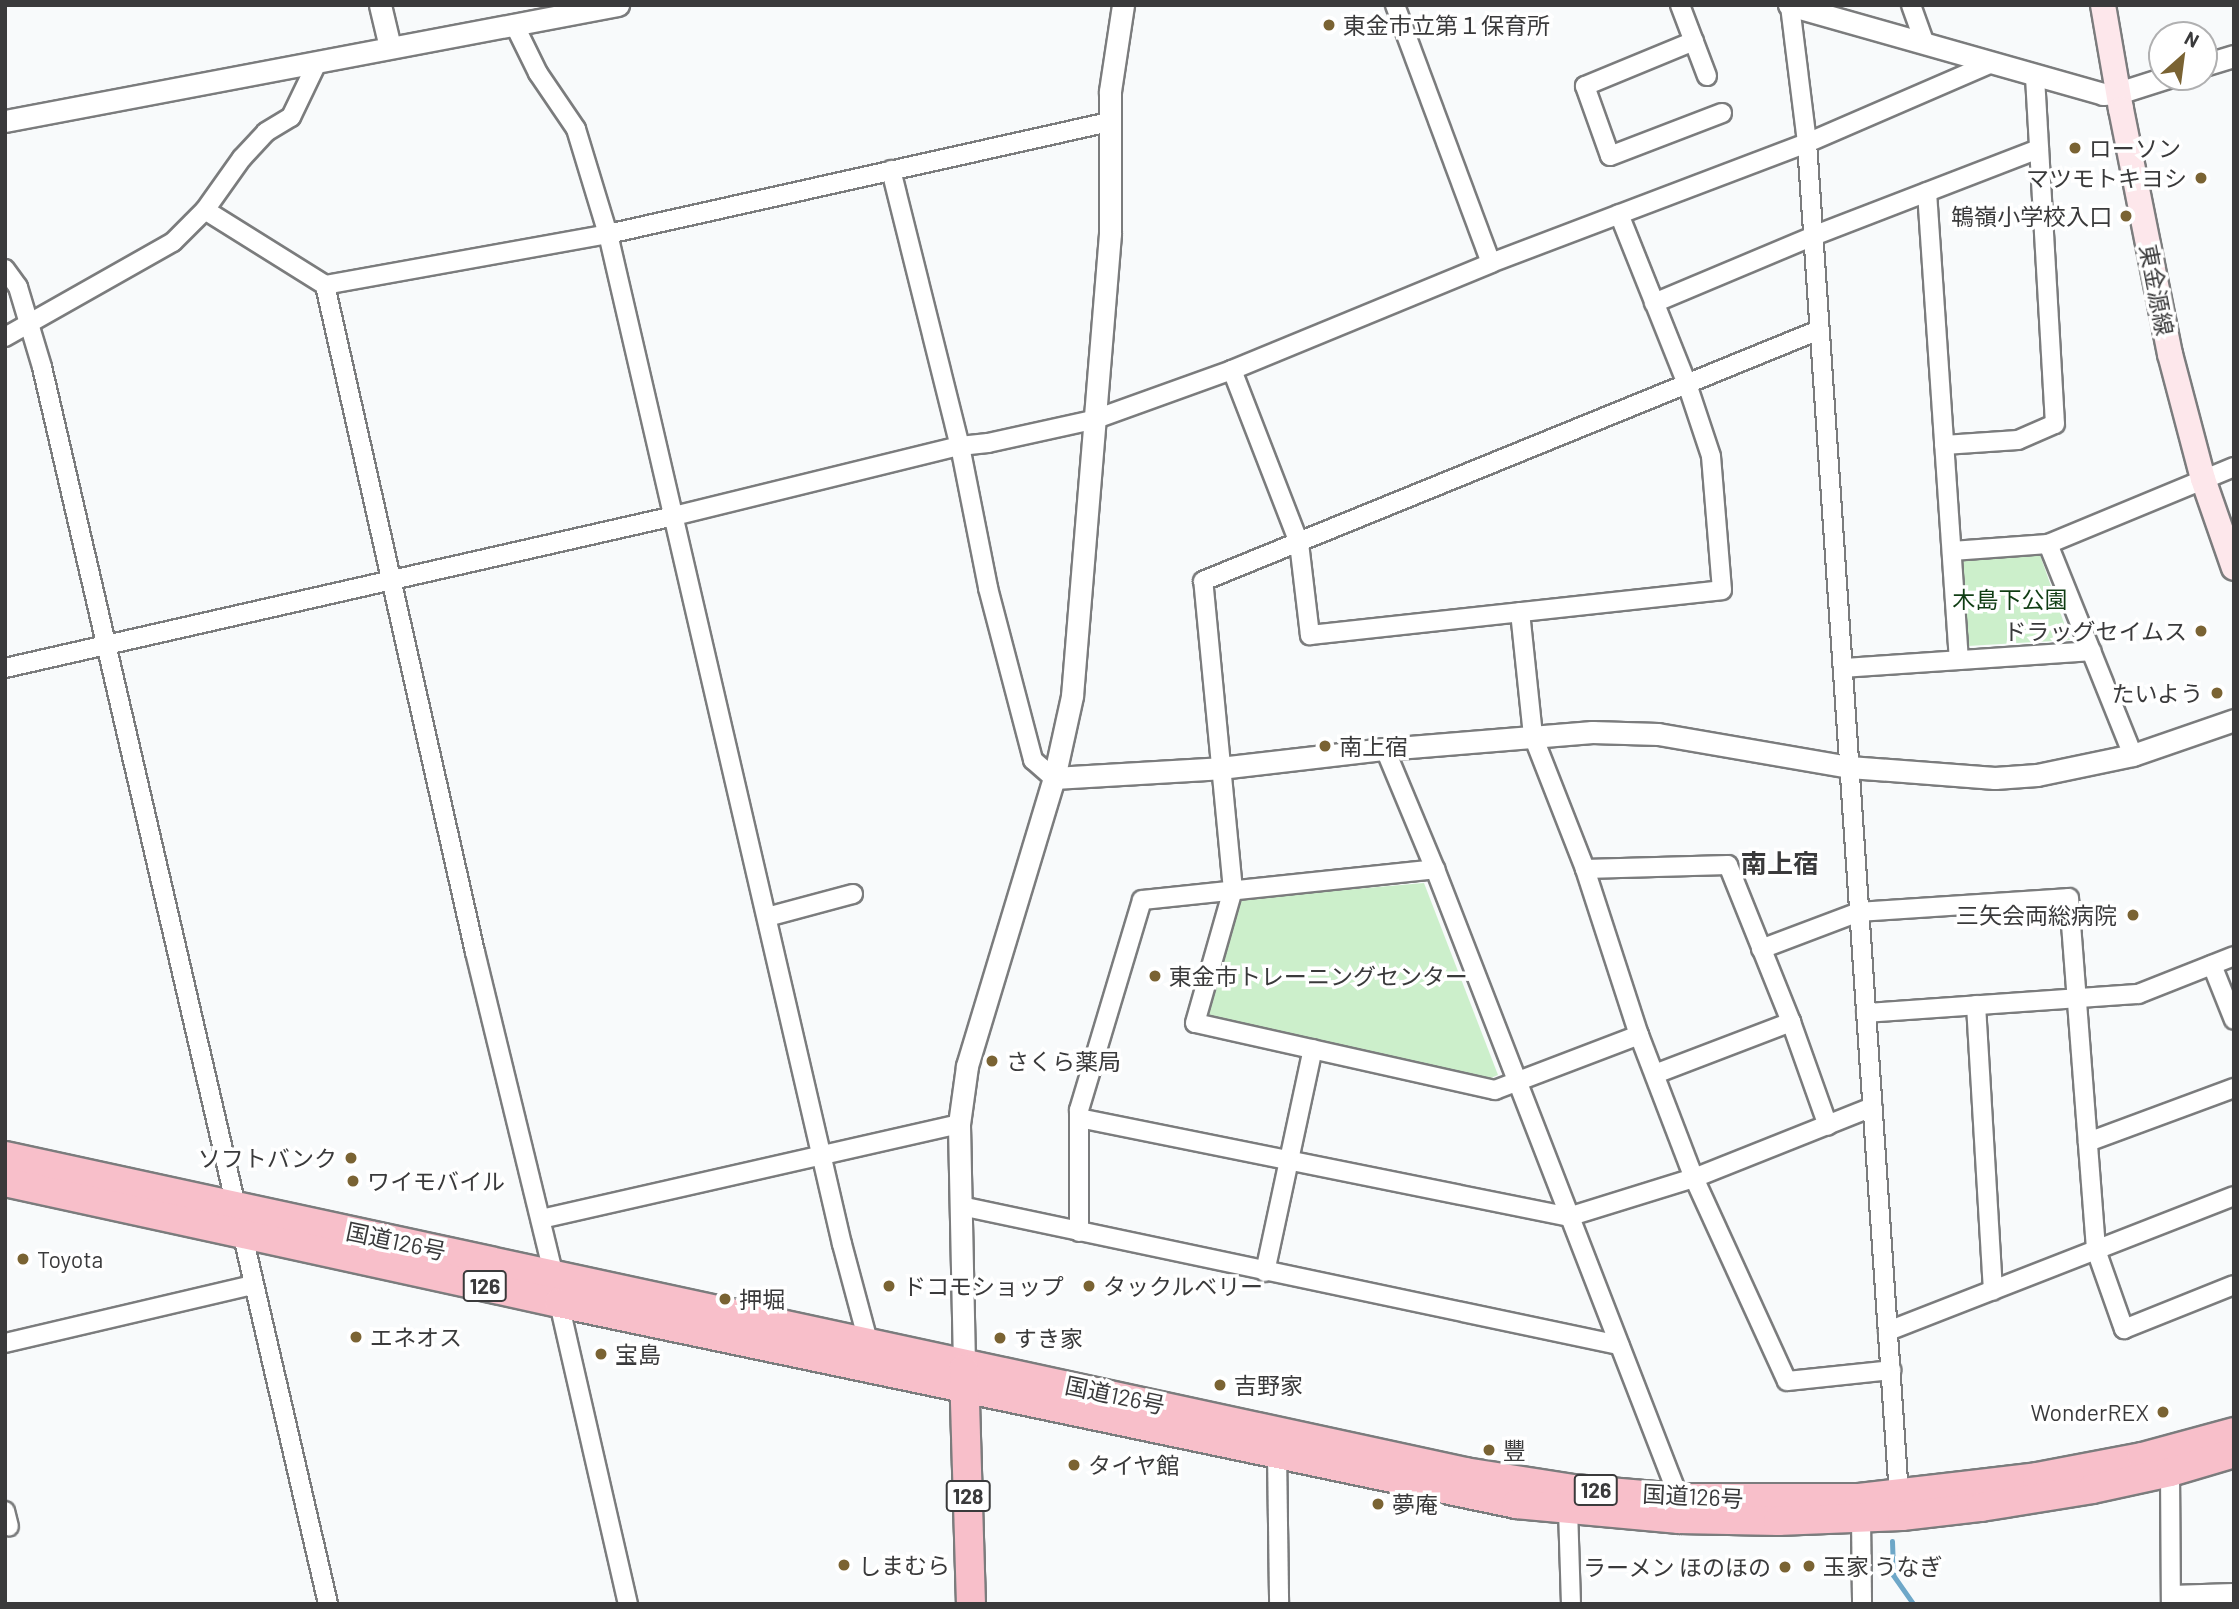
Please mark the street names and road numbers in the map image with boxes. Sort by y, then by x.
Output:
street label: 東金源線 [2135,242,2179,338]
street label: 国道126号 [344,1217,448,1265]
road number: 126 [462,1268,508,1304]
street label: 国道126号 [1063,1371,1167,1419]
road number: 126 [1573,1472,1619,1508]
road number: 128 [945,1478,991,1514]
street label: 国道126号 [1642,1480,1744,1512]

